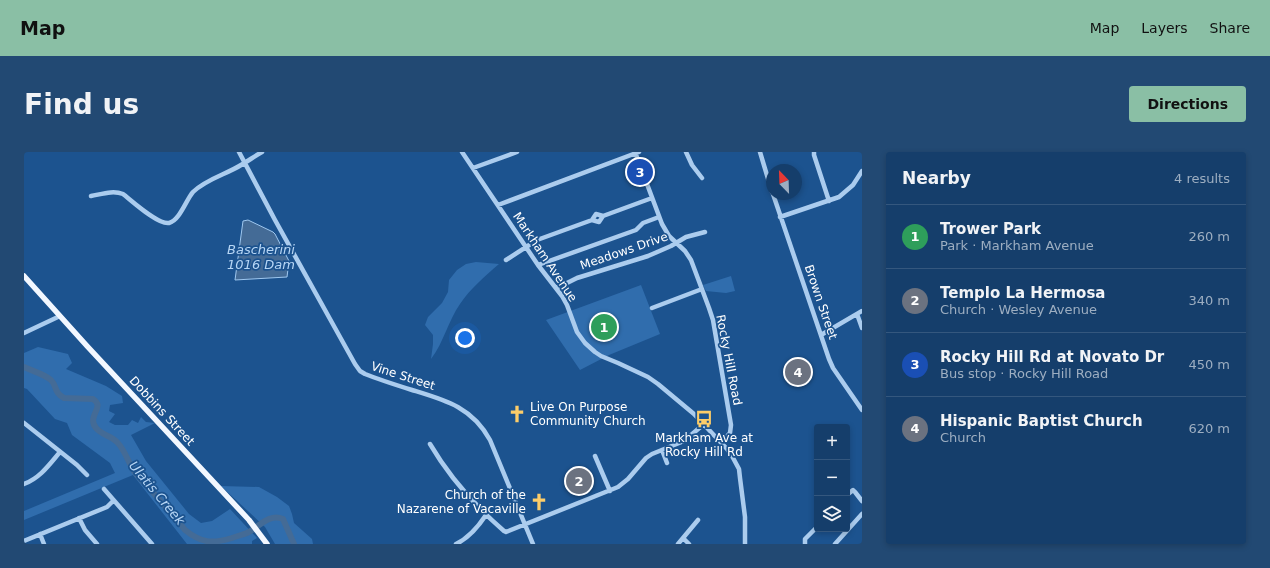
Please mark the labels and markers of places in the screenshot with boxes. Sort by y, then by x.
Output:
pin: 3 [627,157,653,187]
pin: 1 [591,312,617,342]
pin: 4 [785,357,811,387]
place label: Live On Purpose Community Church [530,400,646,428]
church icon: Live On Purpose Community Church [507,404,527,424]
bus stop icon: Markham Ave at Rocky Hill Rd [694,409,714,429]
place label: Markham Ave at Rocky Hill Rd [655,431,753,459]
pin: 2 [566,466,592,496]
place label: Church of the Nazarene of Vacaville [397,488,526,516]
church icon: Church of the Nazarene of Vacaville [529,492,549,512]

